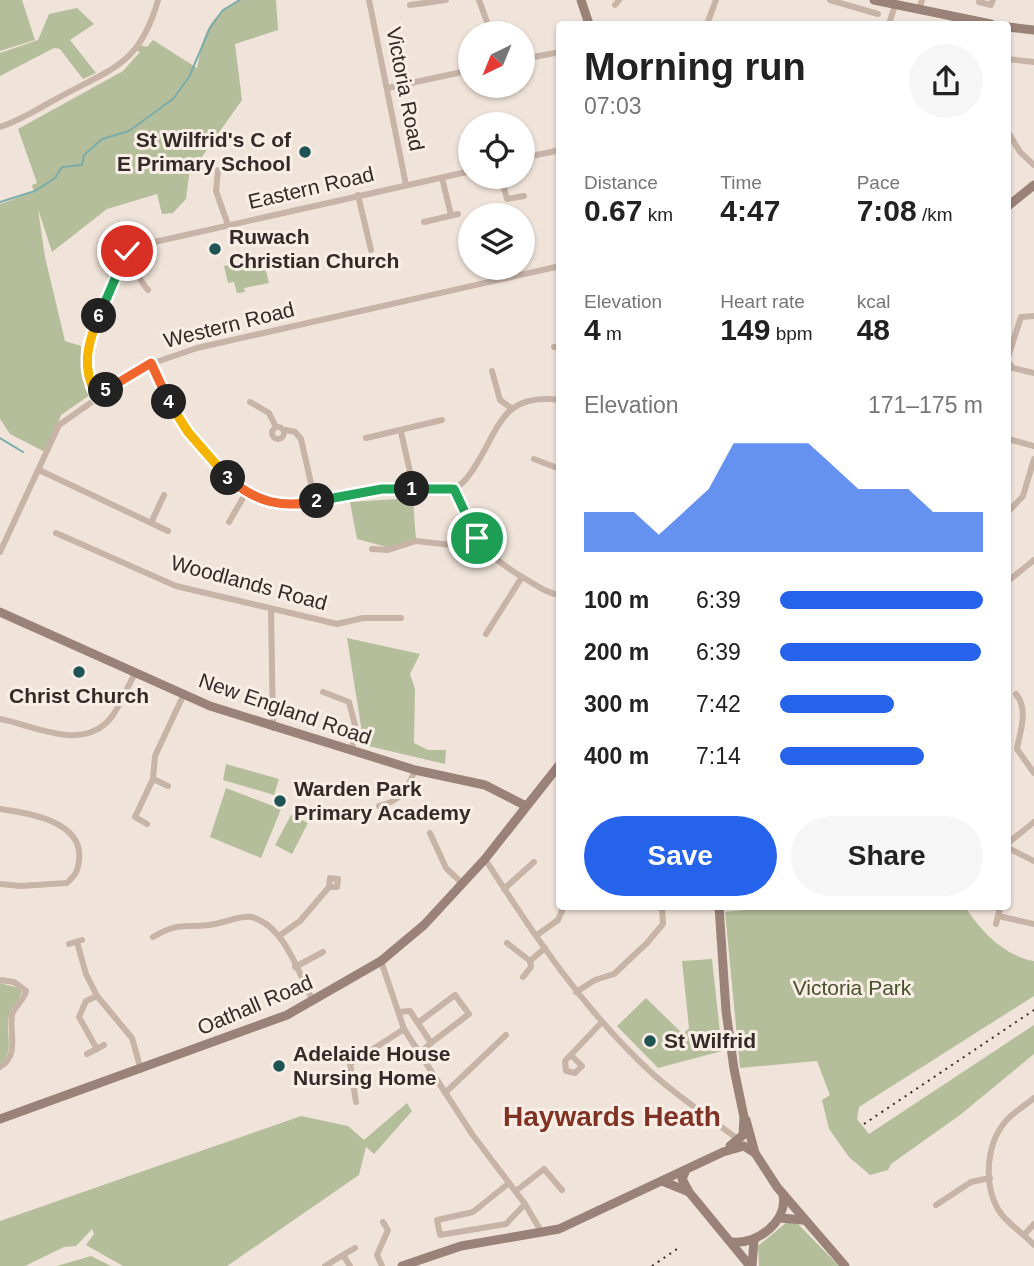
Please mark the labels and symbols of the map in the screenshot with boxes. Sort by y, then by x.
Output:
north arrow [458,21,536,98]
street label: Victoria Road [382,25,429,153]
place label: St Wilfrid's C of E Primary School [117,128,292,175]
marker: St Wilfrid's C of E Primary School [297,144,313,160]
street label: Eastern Road [246,162,376,213]
pin [97,221,157,281]
place label: Ruwach Christian Church [229,225,399,272]
marker: Ruwach Christian Church [207,241,223,257]
street label: Western Road [161,297,297,352]
pin: 6 [82,298,116,334]
pin: 5 [88,372,124,408]
pin: 4 [152,384,186,420]
pin: 3 [210,461,246,496]
pin: 1 [394,472,430,506]
pin: 2 [300,484,334,518]
pin [447,508,507,568]
street label: Woodlands Road [169,551,330,614]
marker: Christ Church [71,664,87,680]
street label: New England Road [196,668,374,749]
place label: Christ Church [9,684,149,707]
place label: Warden Park Primary Academy [294,777,471,824]
marker: Warden Park Primary Academy [272,793,288,809]
street label: Oathall Road [194,970,316,1039]
park label: Victoria Park [793,976,912,999]
place label: St Wilfrid [664,1029,756,1052]
marker: St Wilfrid [642,1033,658,1049]
place label: Adelaide House Nursing Home [293,1042,451,1089]
marker: Adelaide House Nursing Home [271,1058,287,1074]
district label: Haywards Heath [503,1101,721,1132]

